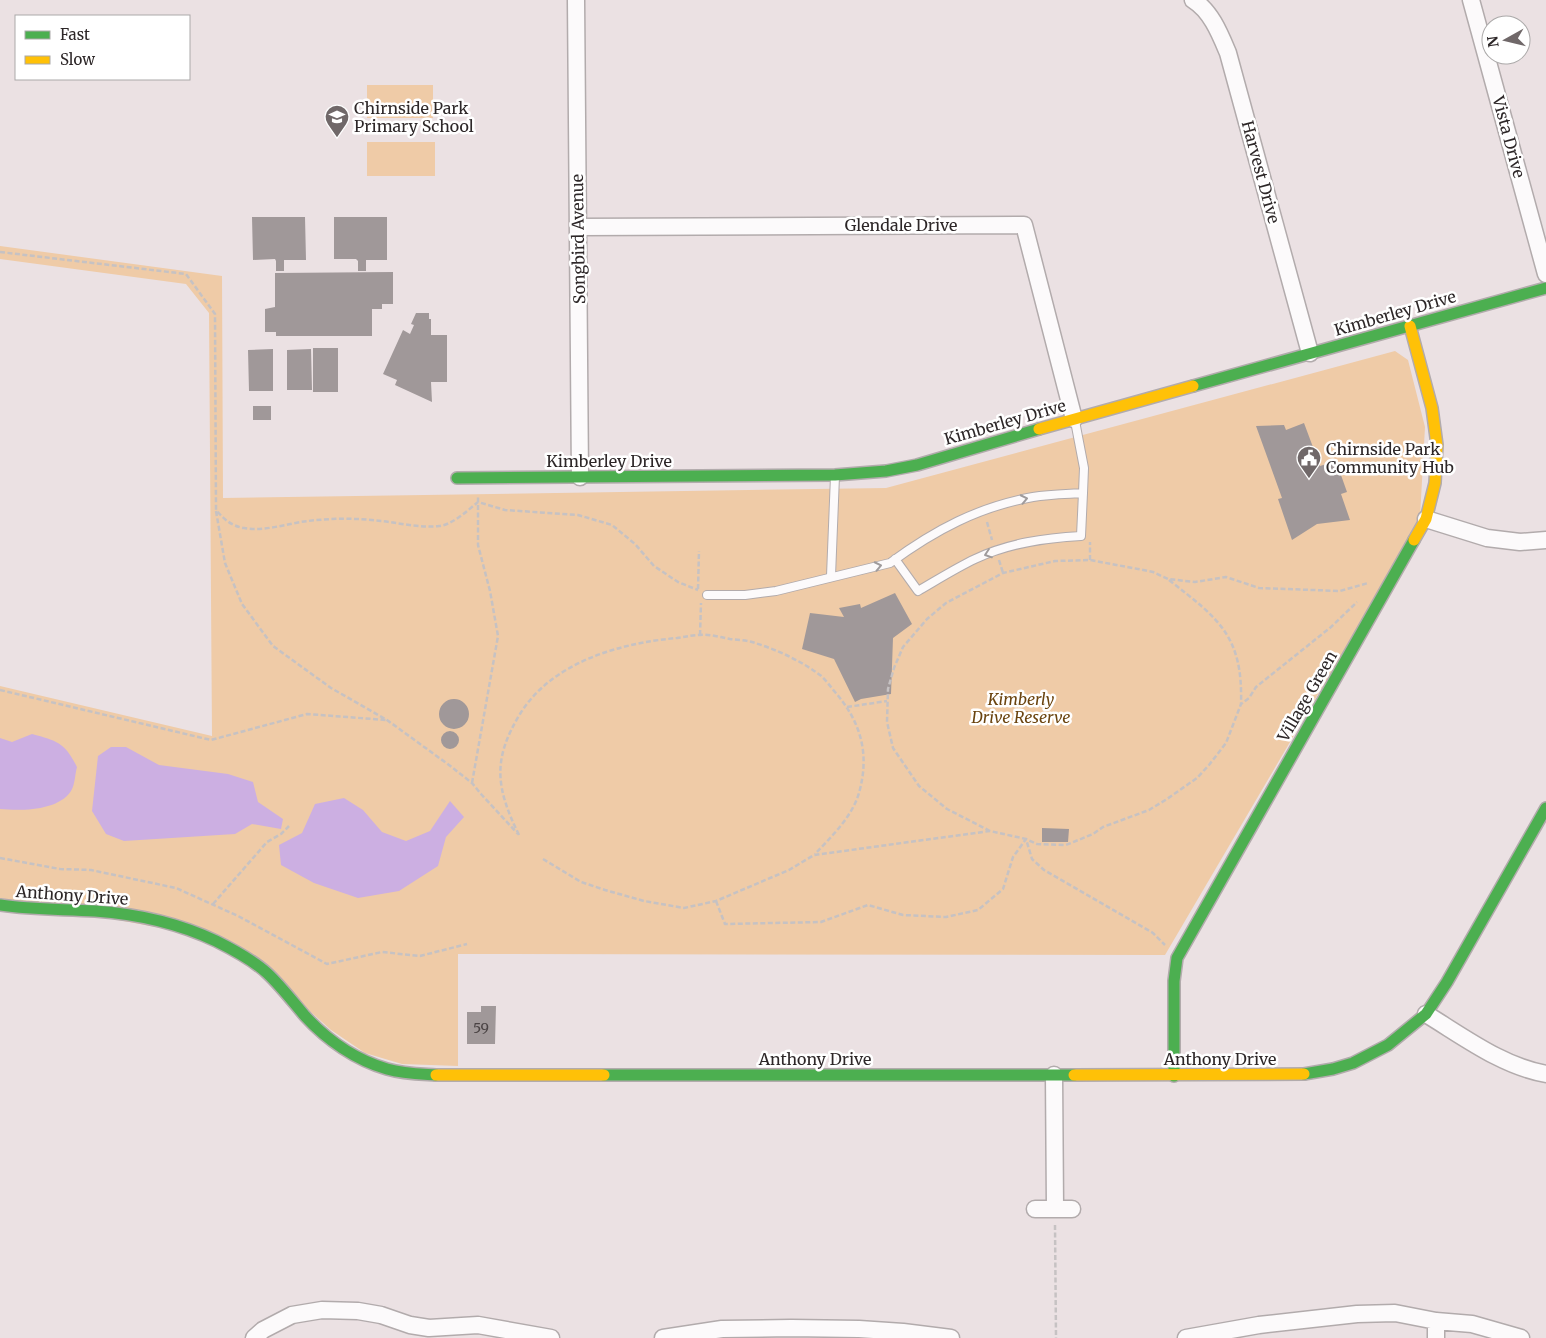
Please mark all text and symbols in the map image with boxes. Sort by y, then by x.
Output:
legend [15,15,190,80]
north arrow [1481,15,1531,65]
text: Fast [60,25,90,44]
text: N [1483,35,1503,49]
text: Slow [60,50,95,69]
street label: Vista Drive [1488,93,1530,180]
place label: Chirnside Park Primary School [354,98,474,136]
school or university icon: Chirnside Park Primary School [324,104,350,138]
street label: Harvest Drive [1238,118,1284,226]
street label: Songbird Avenue [567,174,589,304]
street label: Glendale Drive [845,215,957,235]
street label: Kimberley Drive [1332,286,1458,340]
street label: Kimberley Drive [942,395,1068,449]
place label: Chirnside Park Community Hub [1326,439,1454,477]
public building icon: Chirnside Park Community Hub [1296,445,1322,479]
street label: Kimberley Drive [546,451,672,471]
one-way arrow [1020,494,1029,505]
one-way arrow [984,549,992,559]
one-way arrow [874,561,883,572]
street label: Village Green [1272,647,1341,746]
park label: Kimberly Drive Reserve [971,689,1070,727]
street label: Anthony Drive [14,881,129,909]
house number: 59 [473,1019,489,1037]
street label: Anthony Drive [758,1049,871,1069]
street label: Anthony Drive [1163,1049,1276,1069]

